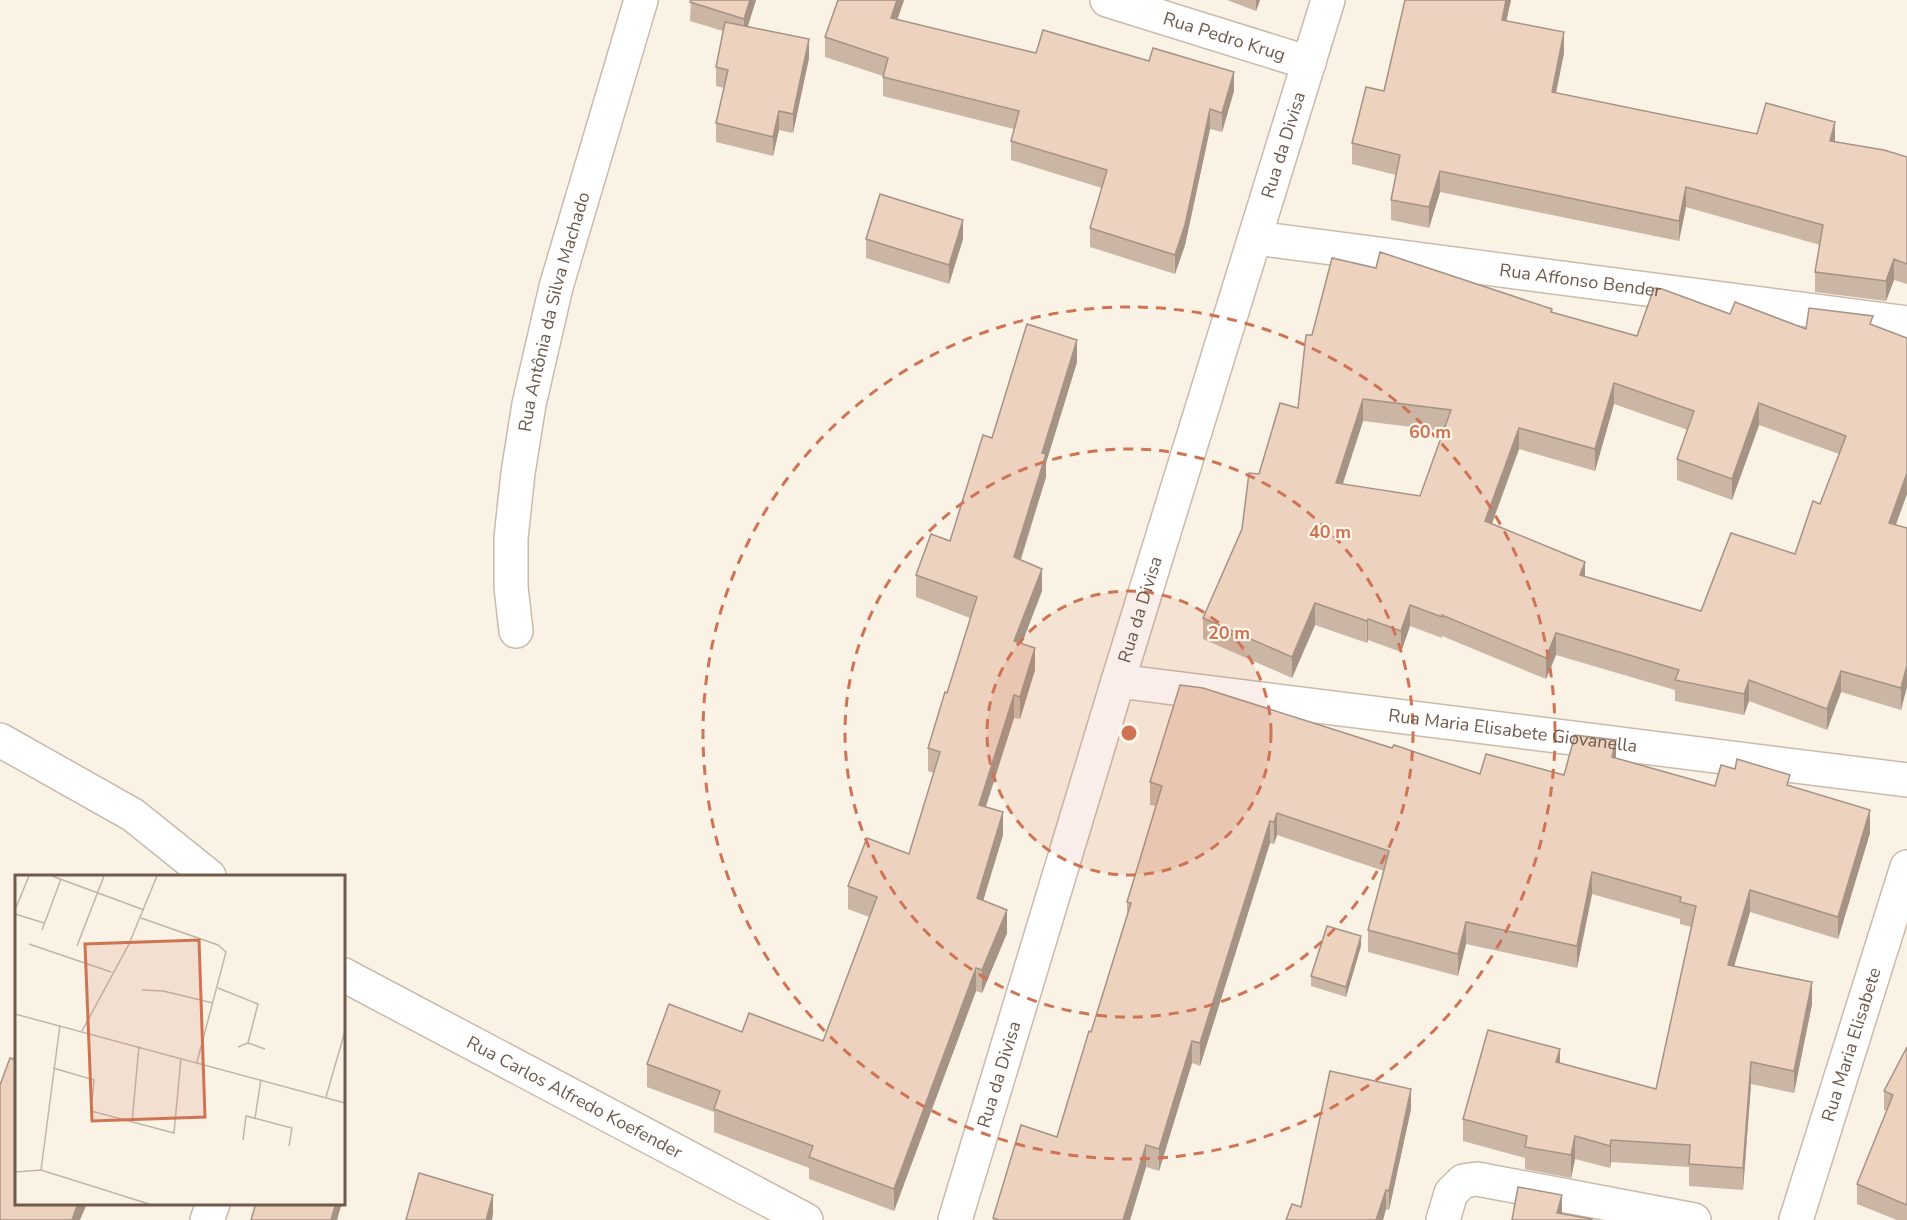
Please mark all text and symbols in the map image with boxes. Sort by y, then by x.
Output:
street label: Rua Pedro Krug [1160,6,1289,67]
street label: Rua da Divisa [1256,89,1311,201]
street label: Rua Antônia da Silva Machado [513,189,596,433]
street label: Rua Affonso Bender [1498,258,1663,303]
text: 60 m [1409,420,1451,444]
text: 40 m [1309,520,1351,544]
street label: Rua da Divisa [1112,553,1168,666]
text: 20 m [1208,621,1250,645]
street label: Rua Maria Elisabete Giovanella [1387,703,1639,758]
centre of rings [1119,723,1139,743]
inset map [15,875,345,1205]
street label: Rua Maria Elisabete [1816,964,1887,1124]
street label: Rua da Divisa [972,1018,1026,1131]
street label: Rua Carlos Alfredo Koefender [463,1030,687,1165]

